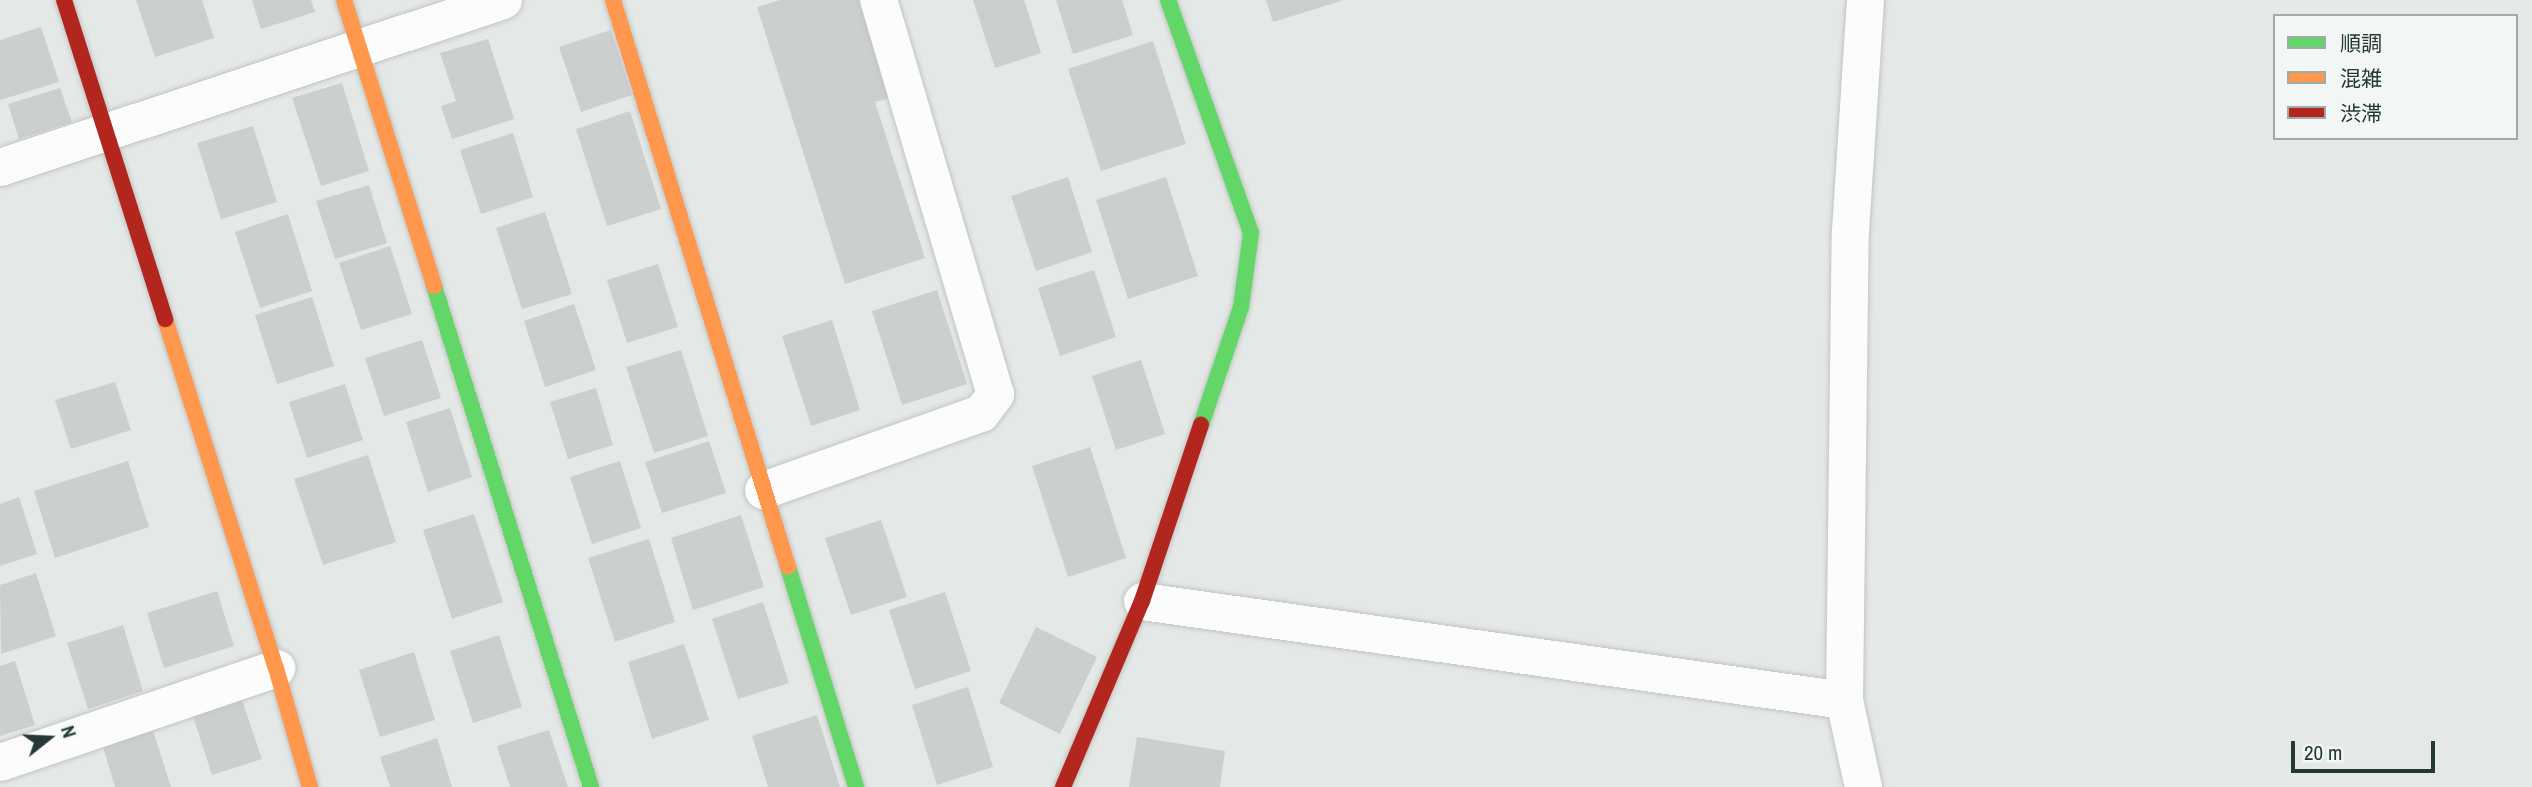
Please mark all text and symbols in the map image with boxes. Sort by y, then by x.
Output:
legend [2273,14,2518,140]
text: 順調 [2340,29,2382,58]
text: 混雑 [2340,64,2382,93]
text: 渋滞 [2340,99,2382,128]
north arrow [14,703,84,773]
text: N [55,722,83,741]
scale bar [2294,728,2438,772]
text: 20 m [2304,738,2342,767]

